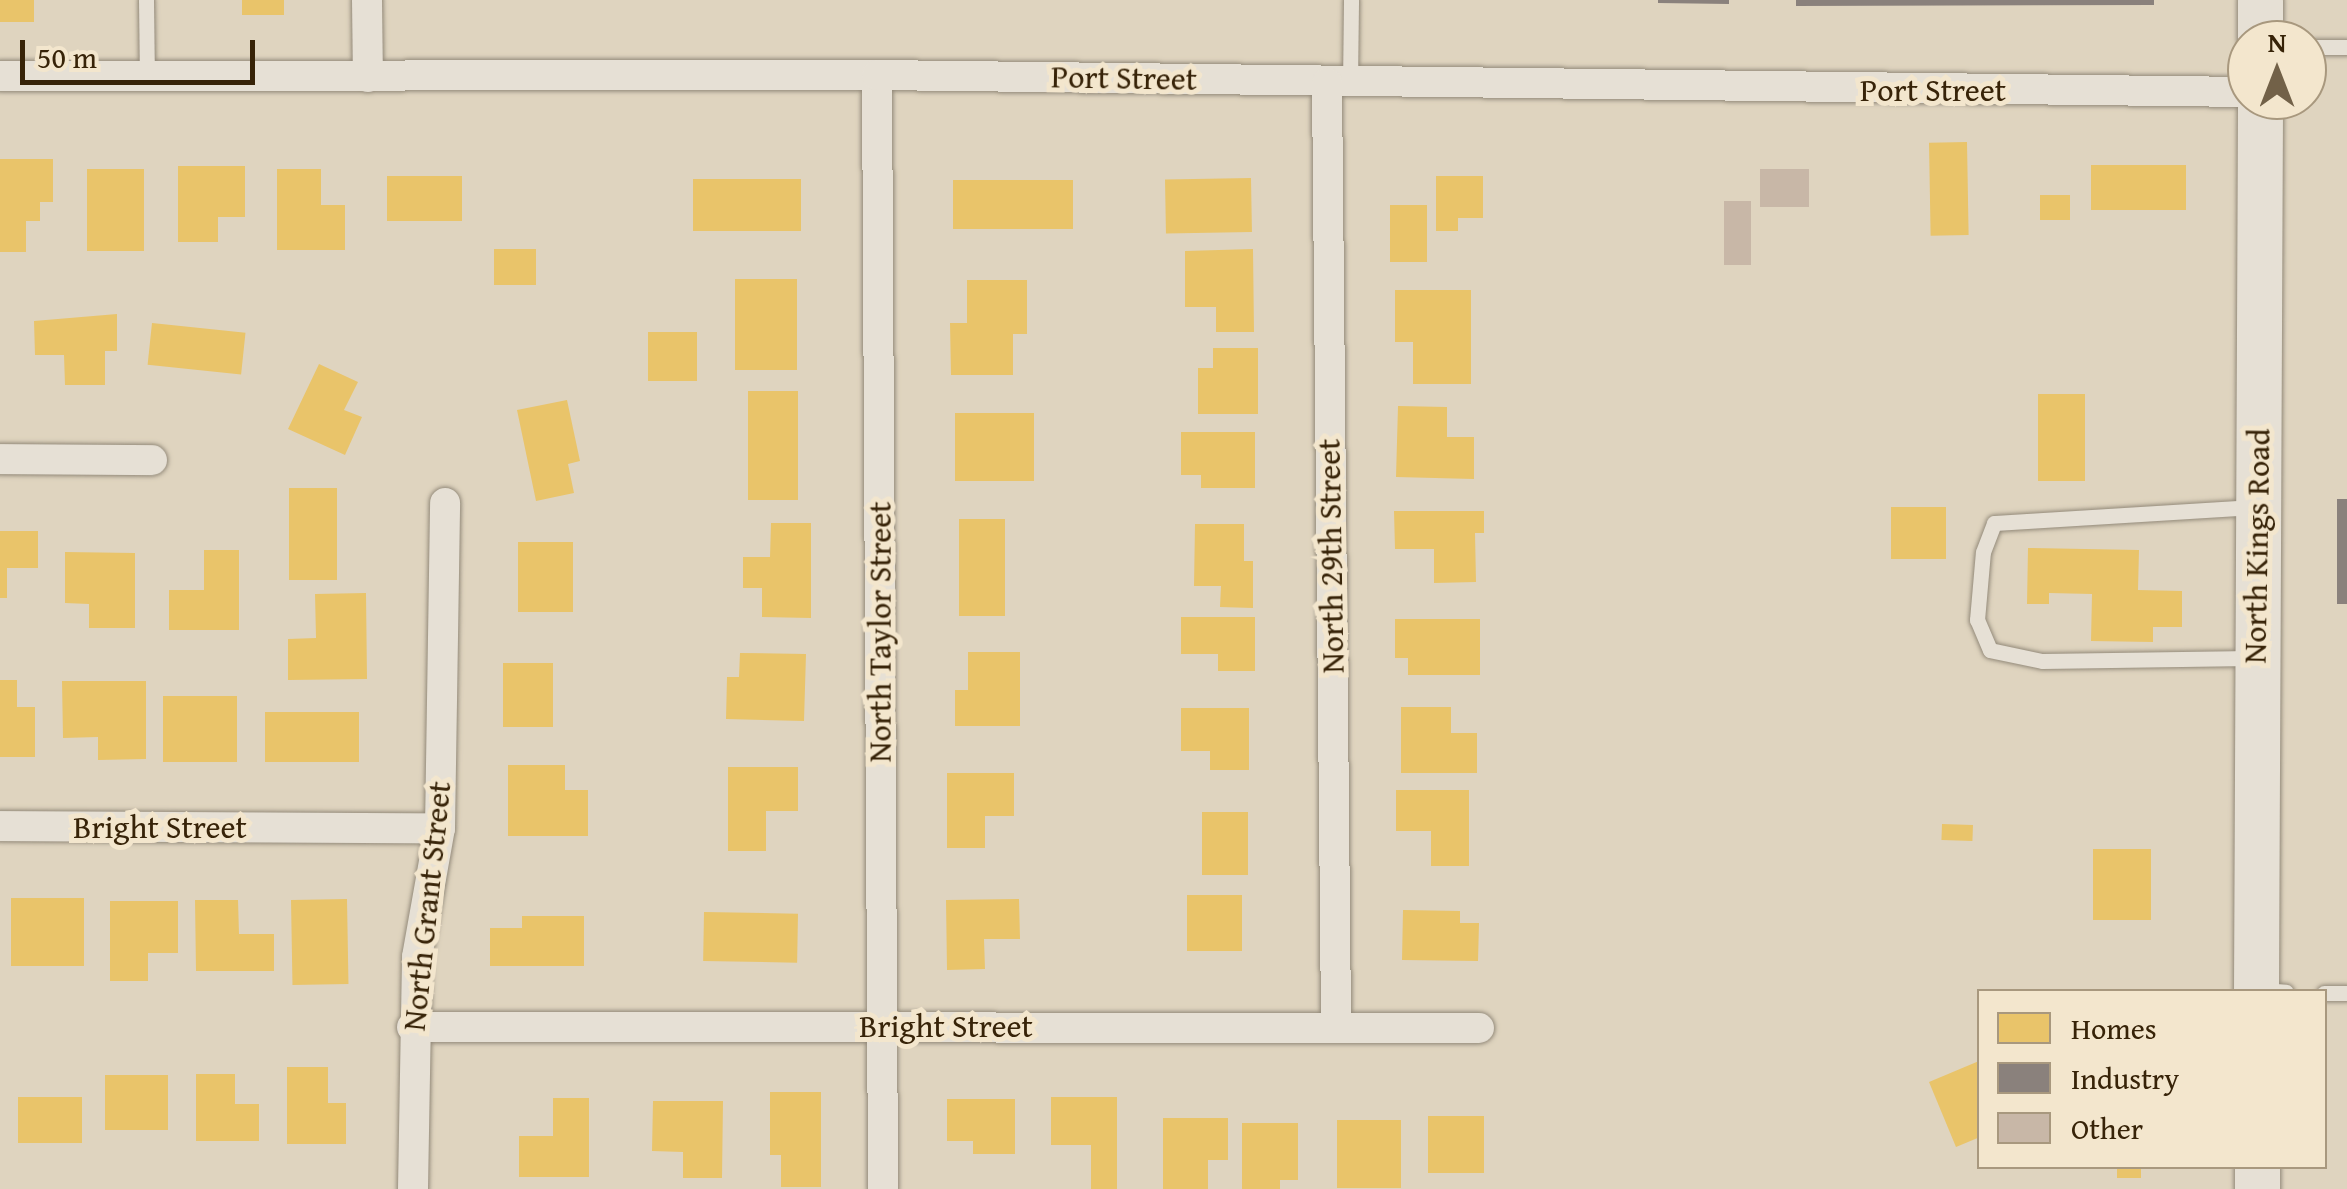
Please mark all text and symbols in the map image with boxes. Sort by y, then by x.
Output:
scale bar [25,20,260,82]
north arrow [2227,20,2327,120]
text: N [2268,21,2286,62]
text: 50 m [37,35,97,79]
street label: Port Street [1051,58,1197,98]
street label: Port Street [1860,71,2006,109]
street label: North Kings Road [2236,428,2278,664]
street label: North 29th Street [1310,438,1352,674]
street label: North Taylor Street [861,502,899,762]
street label: North Grant Street [395,779,459,1033]
street label: Bright Street [73,808,247,846]
legend [1977,989,2327,1169]
text: Homes [2071,1006,2157,1050]
street label: Bright Street [859,1007,1033,1045]
text: Industry [2071,1056,2179,1100]
text: Other [2071,1106,2143,1150]

